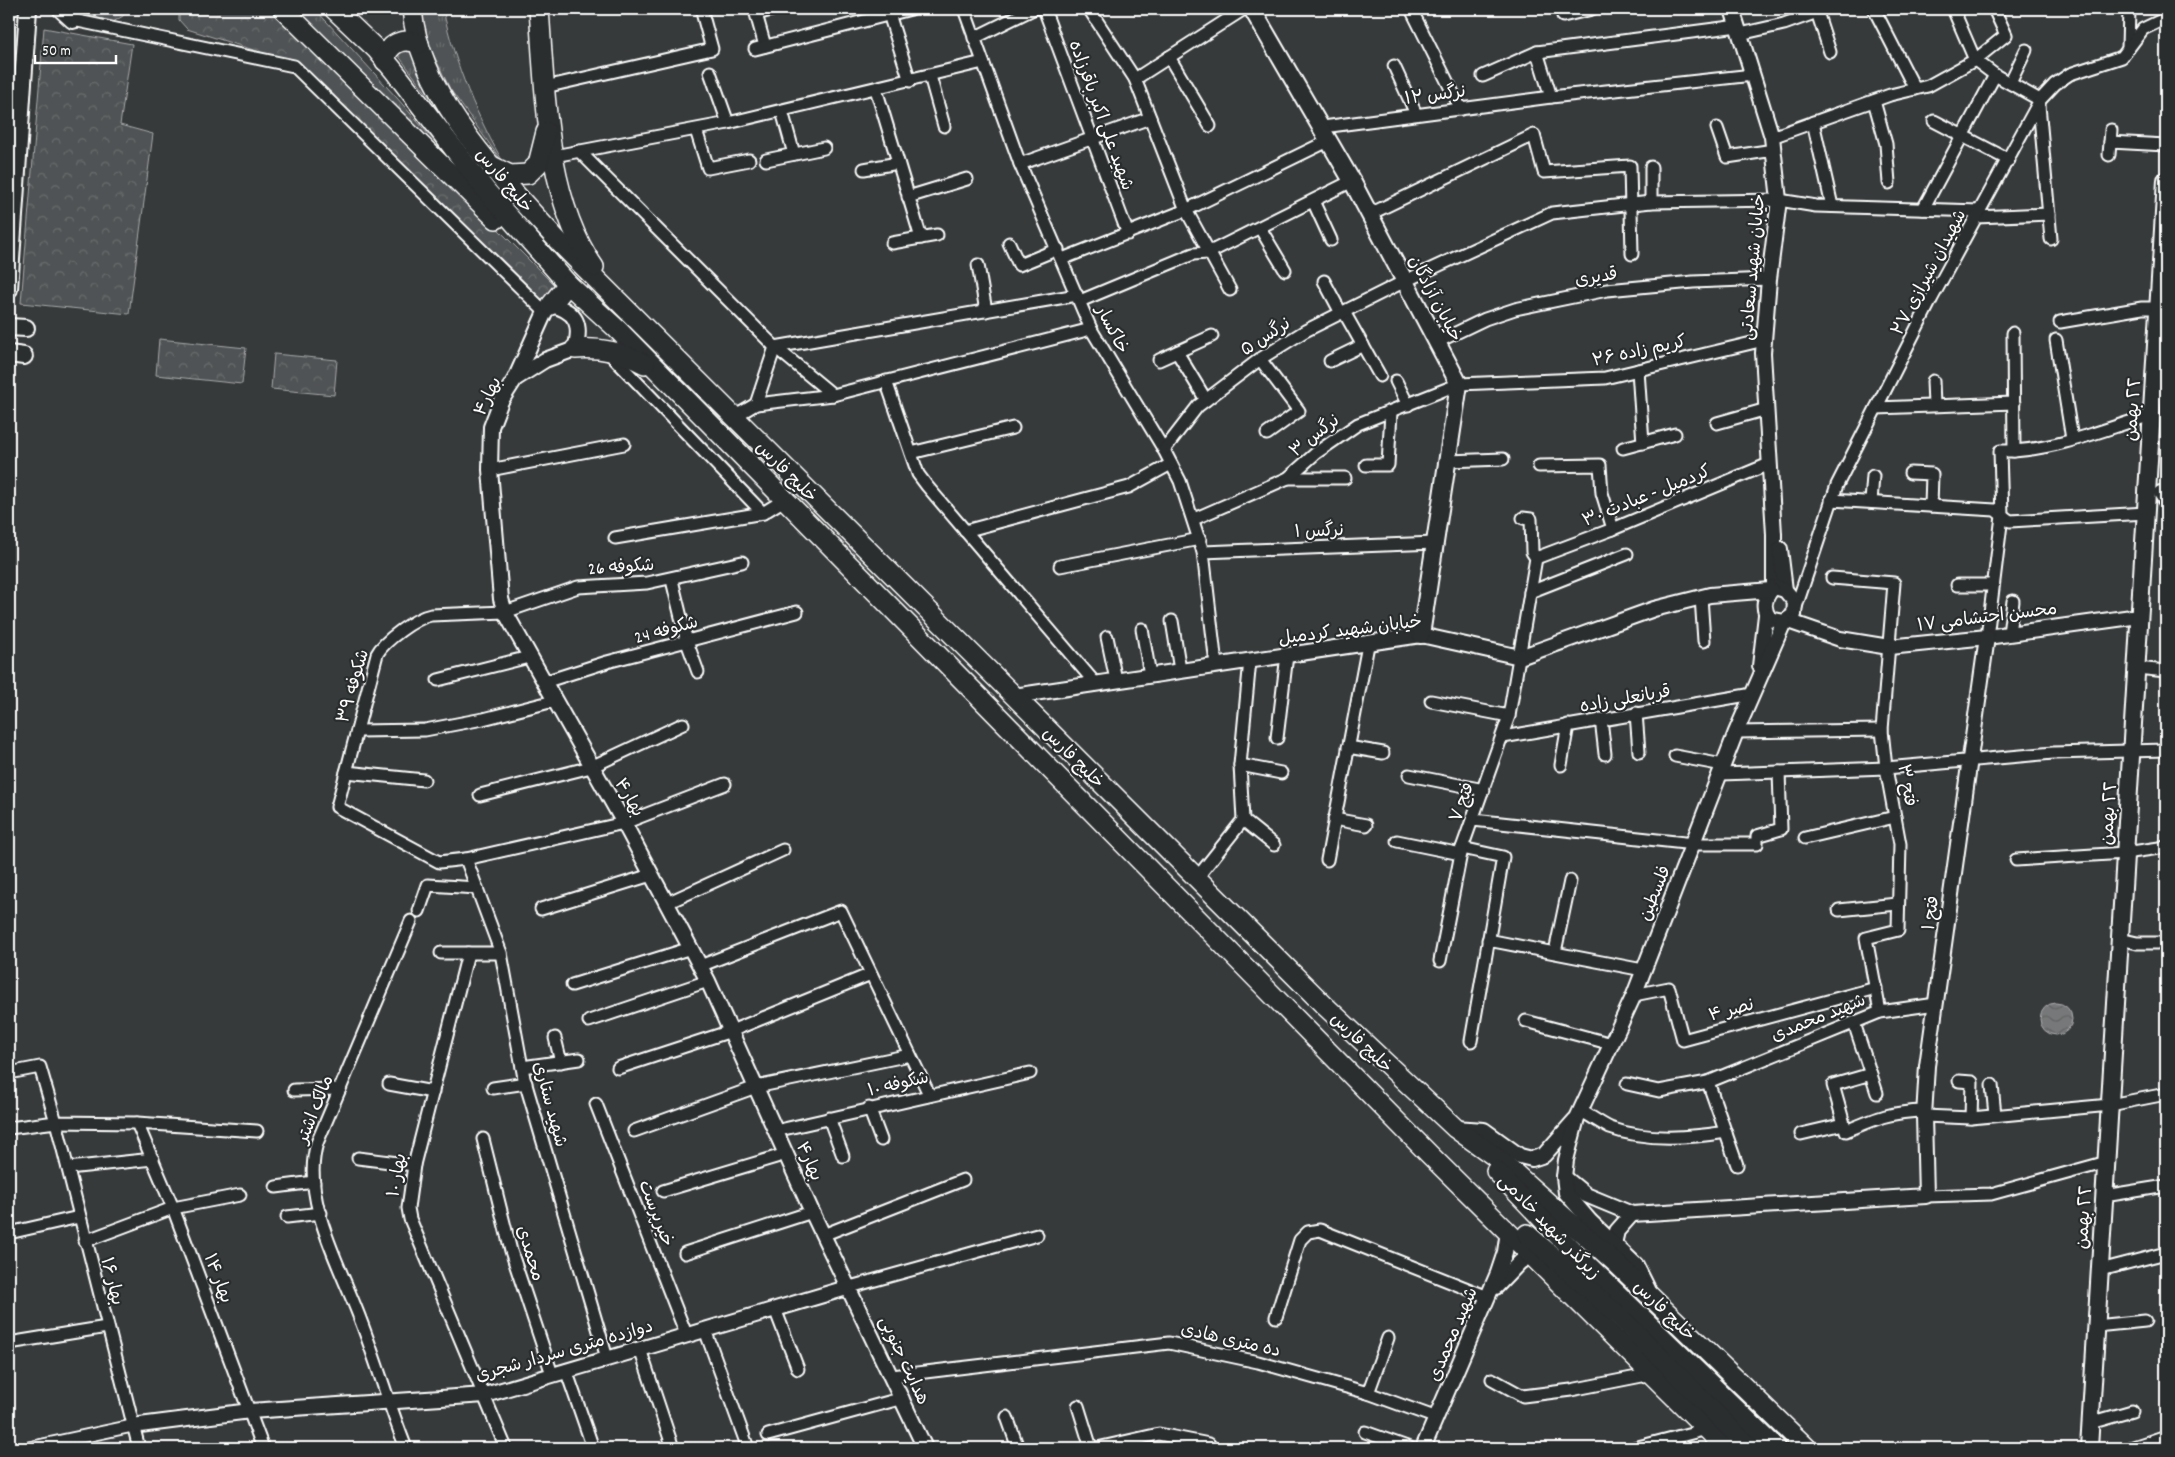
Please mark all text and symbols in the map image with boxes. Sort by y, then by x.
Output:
scale bar [35,32,116,64]
street label: شهید علی اکبر باقرزاده [1061,37,1138,195]
text: 50 m [42,41,71,63]
street label: نرگس ۱۲ [1403,80,1467,113]
street label: خلیج فارس [468,144,538,220]
street label: خیابان شهید سعادتی [1736,193,1773,342]
street label: شهیدان شیرازی ۲۷ [1886,206,1974,341]
street label: خیابان آزادگان [1401,252,1467,347]
street label: قدیری [1573,263,1620,294]
street label: خاکسار [1087,300,1134,359]
street label: نرگس ۵ [1236,313,1296,364]
street label: کریم زاده ۲۶ [1590,330,1689,375]
street label: بهار۴ [469,373,509,421]
street label: ٢٢ بهمن [2120,376,2149,442]
street label: نرگس ۳ [1285,409,1346,465]
street label: خلیج فارس [749,436,822,509]
street label: کردمیل - عبادت ۳۰ [1579,460,1715,535]
street label: نرگس ۱ [1294,519,1344,546]
street label: شکوفه 26 [587,554,655,583]
street label: محسن احتشامی ۱۷ [1916,597,2059,639]
street label: خیابان شهید کردمیل [1277,610,1424,653]
street label: شکوفه 24 [632,611,701,652]
street label: شکوفه ۳۹ [332,647,377,727]
street label: قربانعلی زاده [1578,680,1673,721]
street label: خلیج فارس [1036,722,1109,795]
street label: فتح ۳ [1890,762,1922,809]
street label: بهار۴ [607,774,649,822]
street label: فتح ۷ [1445,779,1482,826]
street label: ٢٢ بهمن [2096,780,2125,846]
street label: فلسطین [1634,862,1679,925]
street label: فتح ۱ [1918,894,1947,932]
street label: شهید محمدی [1768,989,1870,1050]
street label: نصر ۴ [1706,993,1757,1029]
street label: خلیج فارس [1323,1008,1397,1080]
street label: شهید ستاری [525,1059,572,1150]
street label: شکوفه ۱۰ [865,1066,932,1105]
street label: مالک اشتر [291,1072,341,1150]
street label: بهار۴ [788,1138,827,1186]
street label: بهار ۱۰ [382,1152,415,1199]
street label: زیرگذر شهید خادمی [1491,1169,1605,1286]
street label: خیرپرست [631,1177,679,1251]
street label: ٢٢ بهمن [2071,1184,2100,1250]
street label: محمدی [508,1223,549,1285]
street label: بهار ۱۴ [196,1250,238,1307]
street label: بهار ۱۶ [93,1255,129,1308]
street label: خلیج فارس [1626,1276,1700,1348]
street label: شهید محمدی [1423,1284,1485,1386]
street label: هدایت جنوبی [871,1312,934,1410]
street label: دوازده متری سردار شجری [473,1315,656,1390]
street label: ده متری هادی [1178,1318,1283,1365]

